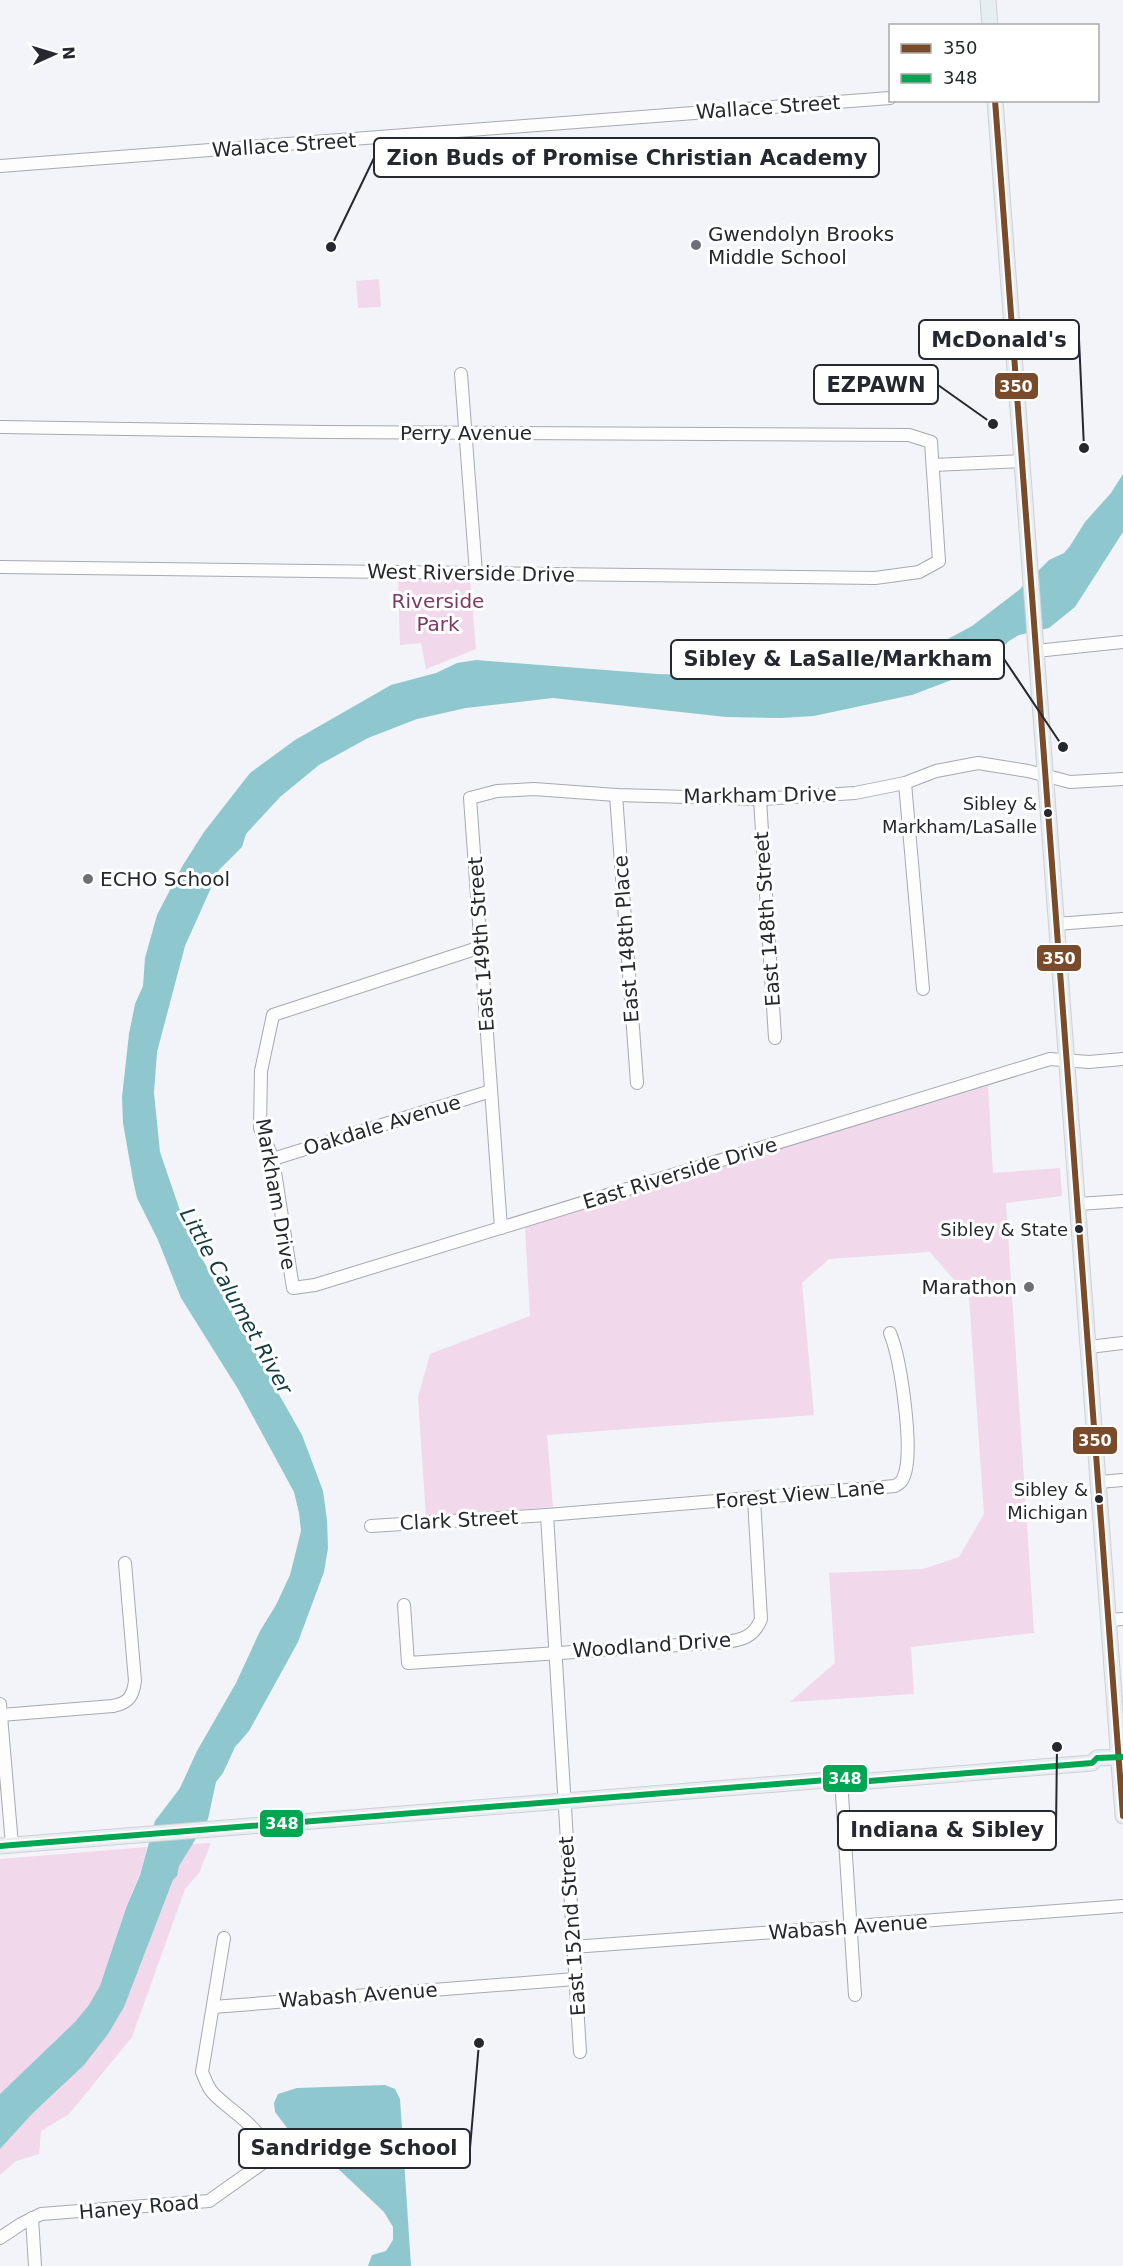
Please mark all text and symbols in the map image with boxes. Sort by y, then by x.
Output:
north arrow [24,24,84,84]
legend [889,24,1099,102]
text: 350 [943,37,977,58]
text: N [59,46,78,60]
text: 348 [943,67,977,88]
street label: Wallace Street [695,90,841,124]
street label: Wallace Street [211,128,357,162]
callout: Zion Buds of Promise Christian Academy [374,138,879,177]
text: Zion Buds of Promise Christian Academy [387,146,868,170]
place label: Gwendolyn Brooks Middle School [708,222,894,269]
marker: Gwendolyn Brooks Middle School [689,238,703,252]
callout: McDonald's [919,320,1079,359]
text: McDonald's [931,328,1067,352]
callout: EZPAWN [814,365,938,404]
line badge: 350 [994,372,1039,400]
text: EZPAWN [826,373,926,397]
text: 350 [999,377,1033,396]
street label: Perry Avenue [400,421,532,445]
street label: West Riverside Drive [367,559,575,587]
park label: Riverside Park [392,589,484,636]
callout: Sibley & LaSalle/Markham [671,640,1004,679]
text: Sibley & LaSalle/Markham [684,647,992,671]
street label: Markham Drive [683,782,837,808]
place label: Sibley & Markham/LaSalle [882,793,1037,837]
marker: Sibley & Markham/LaSalle [1042,807,1054,819]
street label: East 148th Street [749,831,785,1007]
street label: East 148th Place [608,855,644,1023]
street label: East 149th Street [463,856,499,1032]
place label: ECHO School [100,867,230,891]
marker: ECHO School [81,872,95,886]
line badge: 350 [1036,944,1082,972]
text: 350 [1042,949,1076,968]
street label: Oakdale Avenue [301,1090,463,1160]
street label: Markham Drive [251,1116,301,1272]
street label: East Riverside Drive [580,1132,780,1214]
water label: Little Calumet River [175,1204,298,1399]
place label: Sibley & State [940,1219,1068,1240]
marker: Sibley & State [1073,1223,1085,1235]
place label: Marathon [922,1275,1017,1299]
marker: Marathon [1022,1280,1036,1294]
line badge: 350 [1072,1426,1118,1455]
text: 350 [1078,1431,1112,1450]
street label: Forest View Lane [714,1475,886,1513]
place label: Sibley & Michigan [1007,1479,1088,1523]
marker: Sibley & Michigan [1093,1493,1105,1505]
street label: Clark Street [399,1505,519,1535]
street label: Woodland Drive [572,1627,732,1663]
line badge: 348 [822,1764,868,1793]
text: 348 [828,1769,862,1788]
line badge: 348 [259,1809,304,1838]
callout: Indiana & Sibley [838,1811,1056,1850]
text: 348 [265,1814,299,1833]
text: Indiana & Sibley [850,1818,1044,1842]
street label: East 152nd Street [554,1835,590,2017]
street label: Wabash Avenue [768,1909,928,1945]
street label: Wabash Avenue [278,1977,438,2013]
callout: Sandridge School [239,2129,470,2168]
text: Sandridge School [250,2136,458,2160]
street label: Haney Road [78,2190,200,2224]

